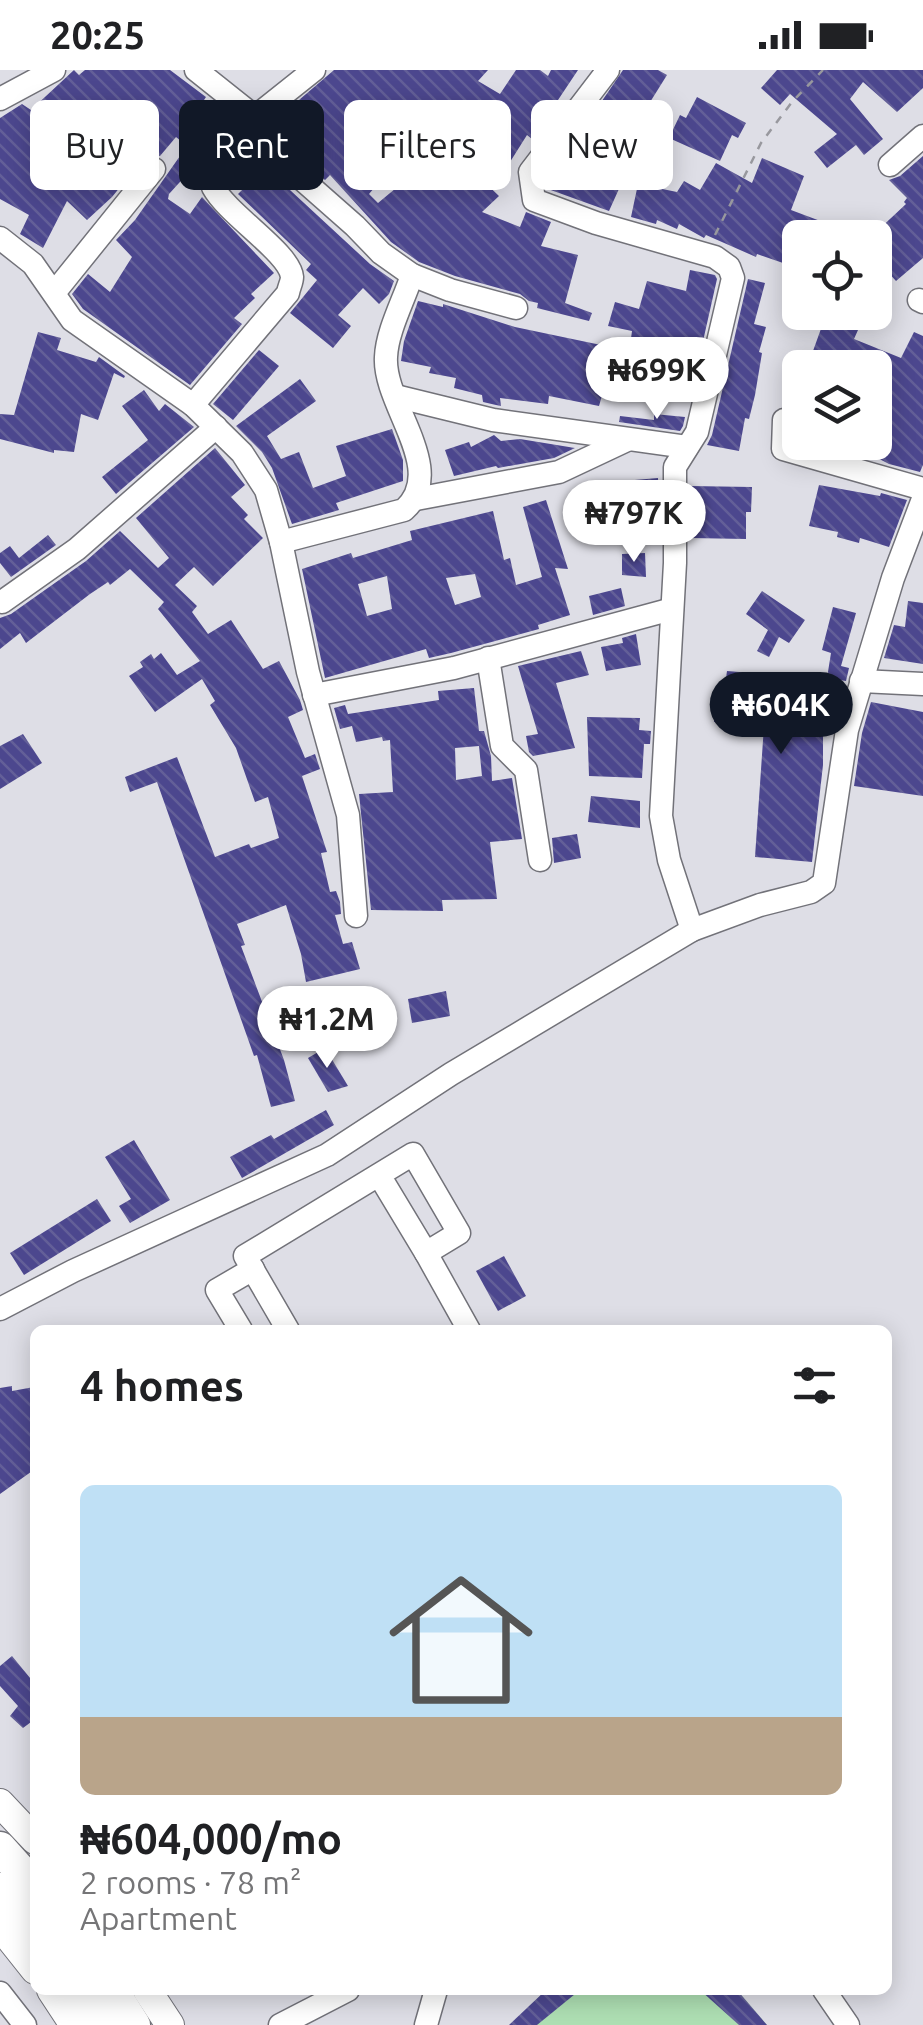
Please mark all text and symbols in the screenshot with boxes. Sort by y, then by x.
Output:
text: 20:25 [50,14,145,56]
chip: Buy [30,100,159,190]
chip: Rent [179,100,324,190]
chip: Filters [344,100,511,190]
chip: New [531,100,673,190]
map controls [782,220,892,460]
button: locate [782,220,892,330]
pin: ₦699K [587,337,727,422]
button: layers [782,350,892,460]
text: ₦699K [608,351,706,387]
pin: ₦797K [564,480,704,565]
text: ₦797K [585,494,683,530]
pin: ₦604K [711,672,851,757]
text: ₦604K [732,686,830,722]
pin: ₦1.2M [257,986,397,1071]
text: ₦1.2M [279,1000,375,1036]
icon: filters [787,1358,842,1413]
text: 4 homes [80,1362,244,1409]
icon: home [371,1550,551,1730]
text: ₦604,000/mo [80,1815,342,1862]
text: 2 rooms · 78 m² [80,1864,301,1900]
text: Apartment [80,1900,237,1936]

